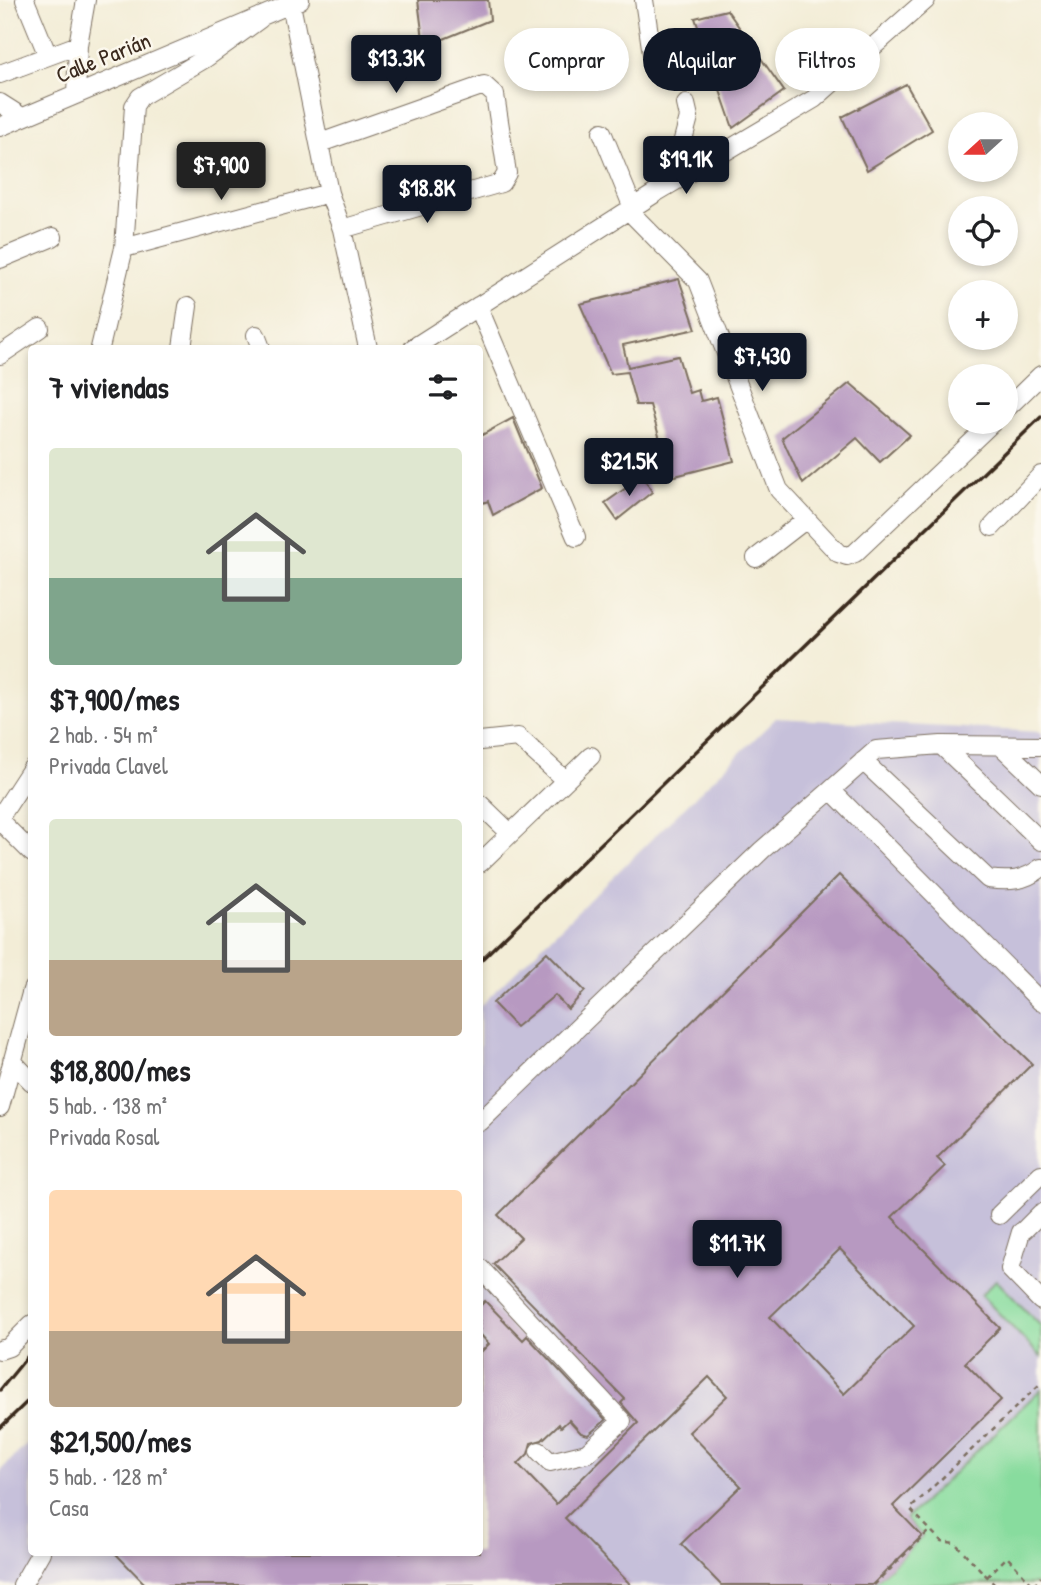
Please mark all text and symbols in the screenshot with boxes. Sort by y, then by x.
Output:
street label: Calle Parián [51,24,155,90]
chip: Comprar [504,28,629,91]
chip: Alquilar [643,28,761,91]
chip: Filtros [775,28,880,91]
pin: $13.3K [339,36,453,95]
text: $13.3K [367,42,425,73]
north arrow [948,112,1018,182]
map controls [948,112,1018,434]
pin: $19.1K [629,136,743,196]
pin: $7,900 [164,142,278,202]
text: $19.1K [659,143,713,174]
text: $7,900 [193,149,249,180]
pin: $18.8K [370,166,484,225]
text: $18.8K [399,172,455,203]
button: locate [948,196,1018,266]
button: + [948,280,1018,350]
pin: $7,430 [705,334,819,393]
text: $7,430 [734,340,790,371]
button: − [948,364,1018,434]
text: 7 viviendas [49,367,169,407]
icon: filters [424,368,462,406]
pin: $21.5K [572,438,686,498]
text: $21.5K [600,445,658,476]
icon: home [193,494,319,620]
text: $7,900/mes [49,679,180,719]
text: 2 hab. · 54 m² [49,719,158,750]
text: Privada Clavel [49,750,168,781]
icon: home [193,865,319,991]
text: $18,800/mes [49,1050,191,1090]
text: 5 hab. · 138 m² [49,1090,167,1121]
text: Privada Rosal [49,1121,159,1152]
pin: $11.7K [680,1220,794,1280]
text: $11.7K [709,1227,765,1258]
icon: home [193,1236,319,1362]
text: $21,500/mes [49,1421,191,1461]
text: 5 hab. · 128 m² [49,1461,168,1492]
text: Casa [49,1492,89,1523]

